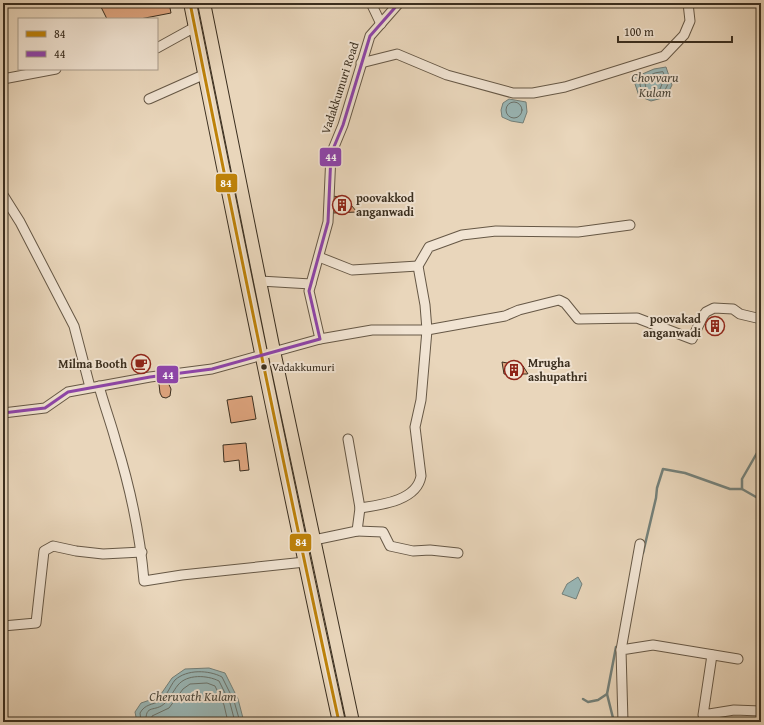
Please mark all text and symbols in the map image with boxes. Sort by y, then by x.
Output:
legend [18,18,158,70]
scale bar [618,18,732,44]
text: 100 m [624,23,654,40]
text: 84 [54,25,66,42]
street label: Vadakkumuri Road [317,39,363,136]
text: 44 [54,45,66,62]
water label: Chovvaru Kulam [631,68,679,102]
line badge: 44 [319,147,342,167]
text: 44 [325,149,337,165]
line badge: 84 [215,173,238,193]
text: 84 [220,175,232,191]
place label: poovakkod anganwadi [356,189,414,220]
building icon: poovakkod anganwadi [331,194,353,216]
place label: poovakad anganwadi [643,310,701,341]
building icon: poovakad anganwadi [704,315,726,337]
cafe icon: Milma Booth [130,353,152,375]
place label: Mrugha ashupathri [528,354,587,385]
place label: Milma Booth [58,355,127,372]
place label: Vadakkumuri [272,359,335,375]
building icon: Mrugha ashupathri [503,359,525,381]
marker: Vadakkumuri [259,362,269,372]
line badge: 44 [156,365,179,384]
text: 44 [162,367,174,383]
line badge: 84 [289,533,312,552]
text: 84 [295,534,307,550]
water label: Cheruvath Kulam [149,687,237,706]

